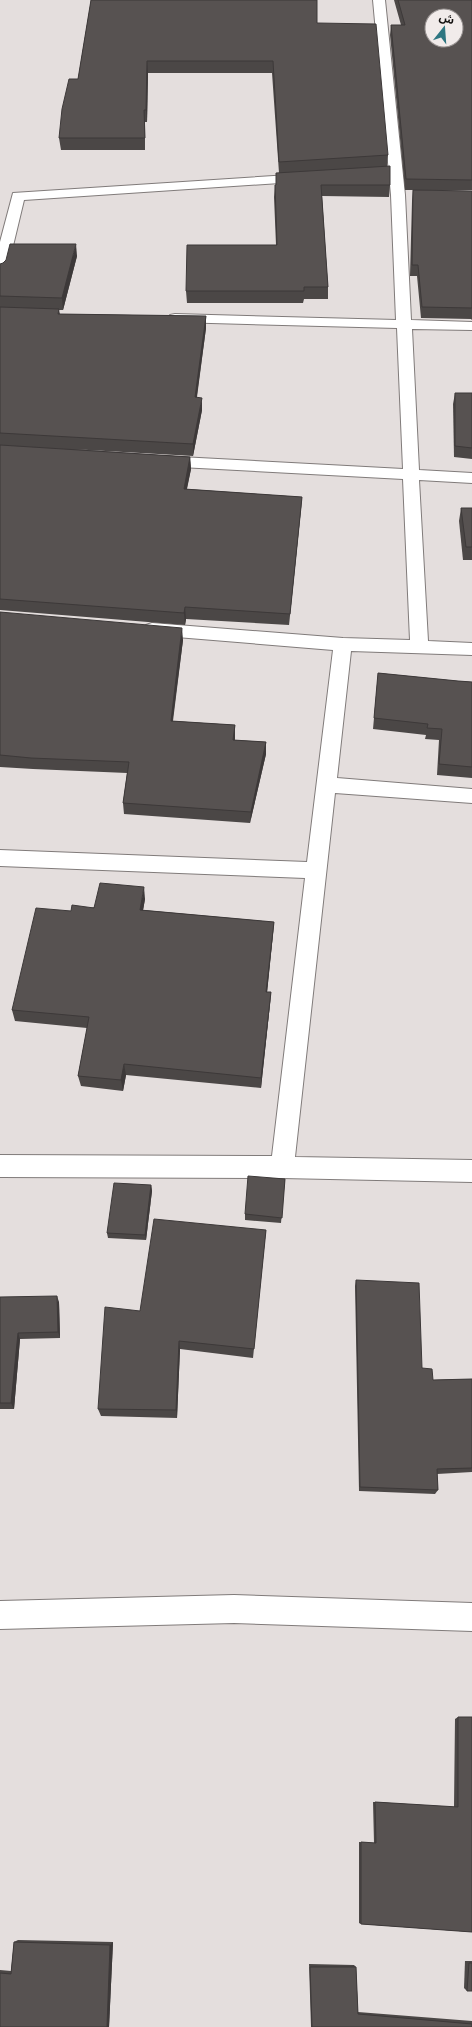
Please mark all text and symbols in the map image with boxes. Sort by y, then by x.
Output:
north arrow [424,8,464,48]
text: ش [438,10,456,27]

